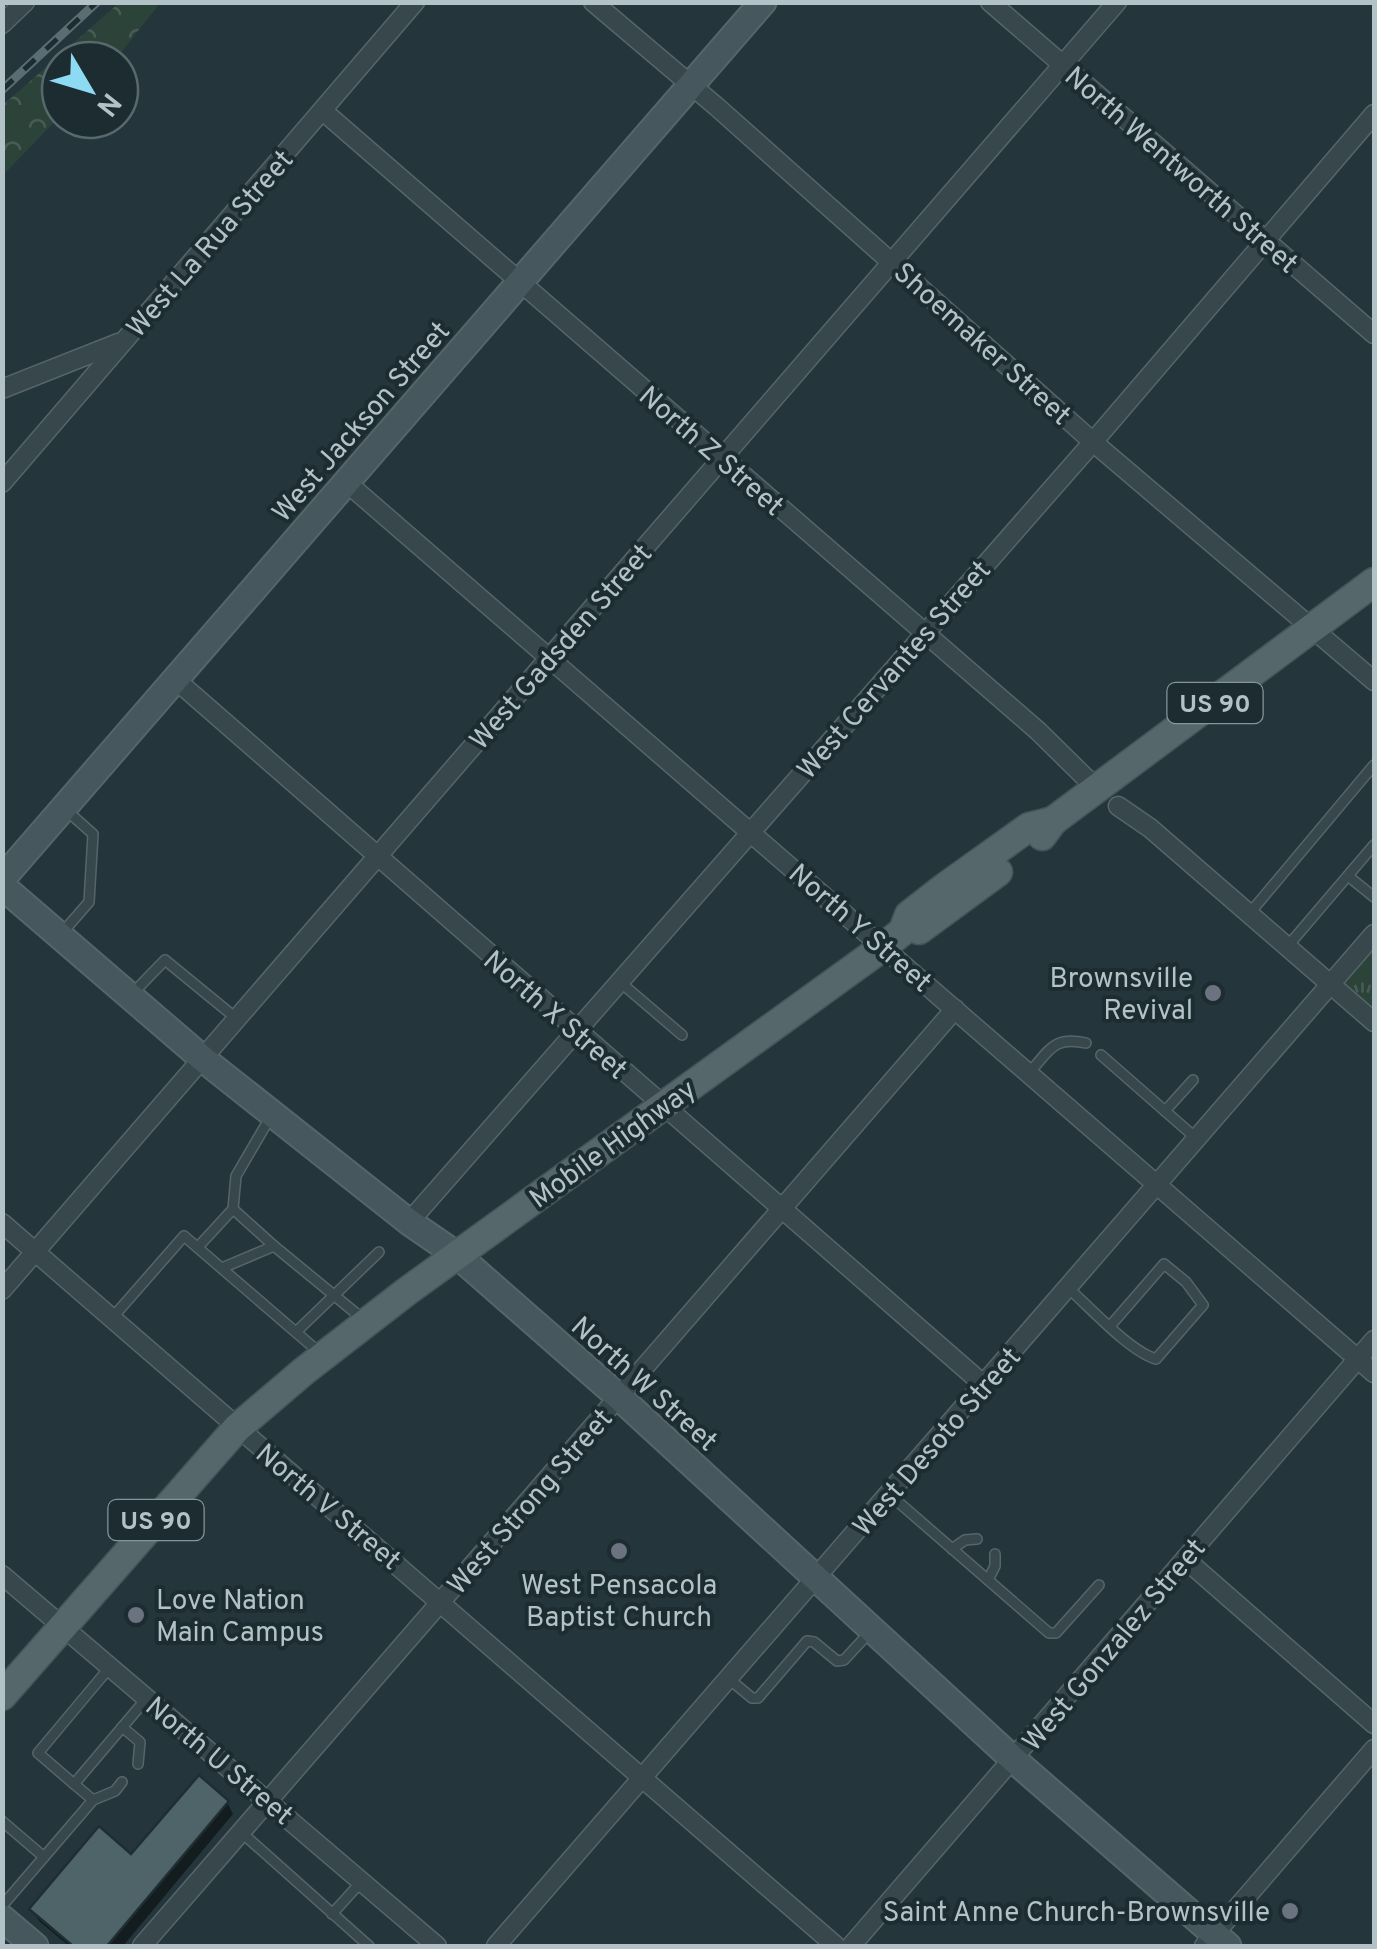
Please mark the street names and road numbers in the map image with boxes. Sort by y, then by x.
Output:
street label: North Wentworth Street [1056,60,1304,283]
street label: West La Rua Street [120,144,303,346]
street label: Shoemaker Street [885,256,1077,435]
street label: West Jackson Street [265,315,459,531]
street label: North Z Street [630,379,790,525]
street label: West Gadsden Street [463,538,662,758]
street label: West Cervantes Street [790,554,1000,788]
road number: US 90 [1168,683,1262,723]
street label: North Y Street [780,857,938,1001]
street label: North X Street [474,944,634,1089]
street label: Mobile Highway [523,1073,704,1218]
street label: North W Street [562,1310,724,1461]
street label: West Desoto Street [846,1341,1030,1545]
street label: West Strong Street [441,1402,622,1603]
street label: North V Street [247,1437,407,1580]
road number: US 90 [108,1500,204,1540]
street label: West Gonzalez Street [1016,1532,1215,1760]
street label: North U Street [137,1690,299,1835]

